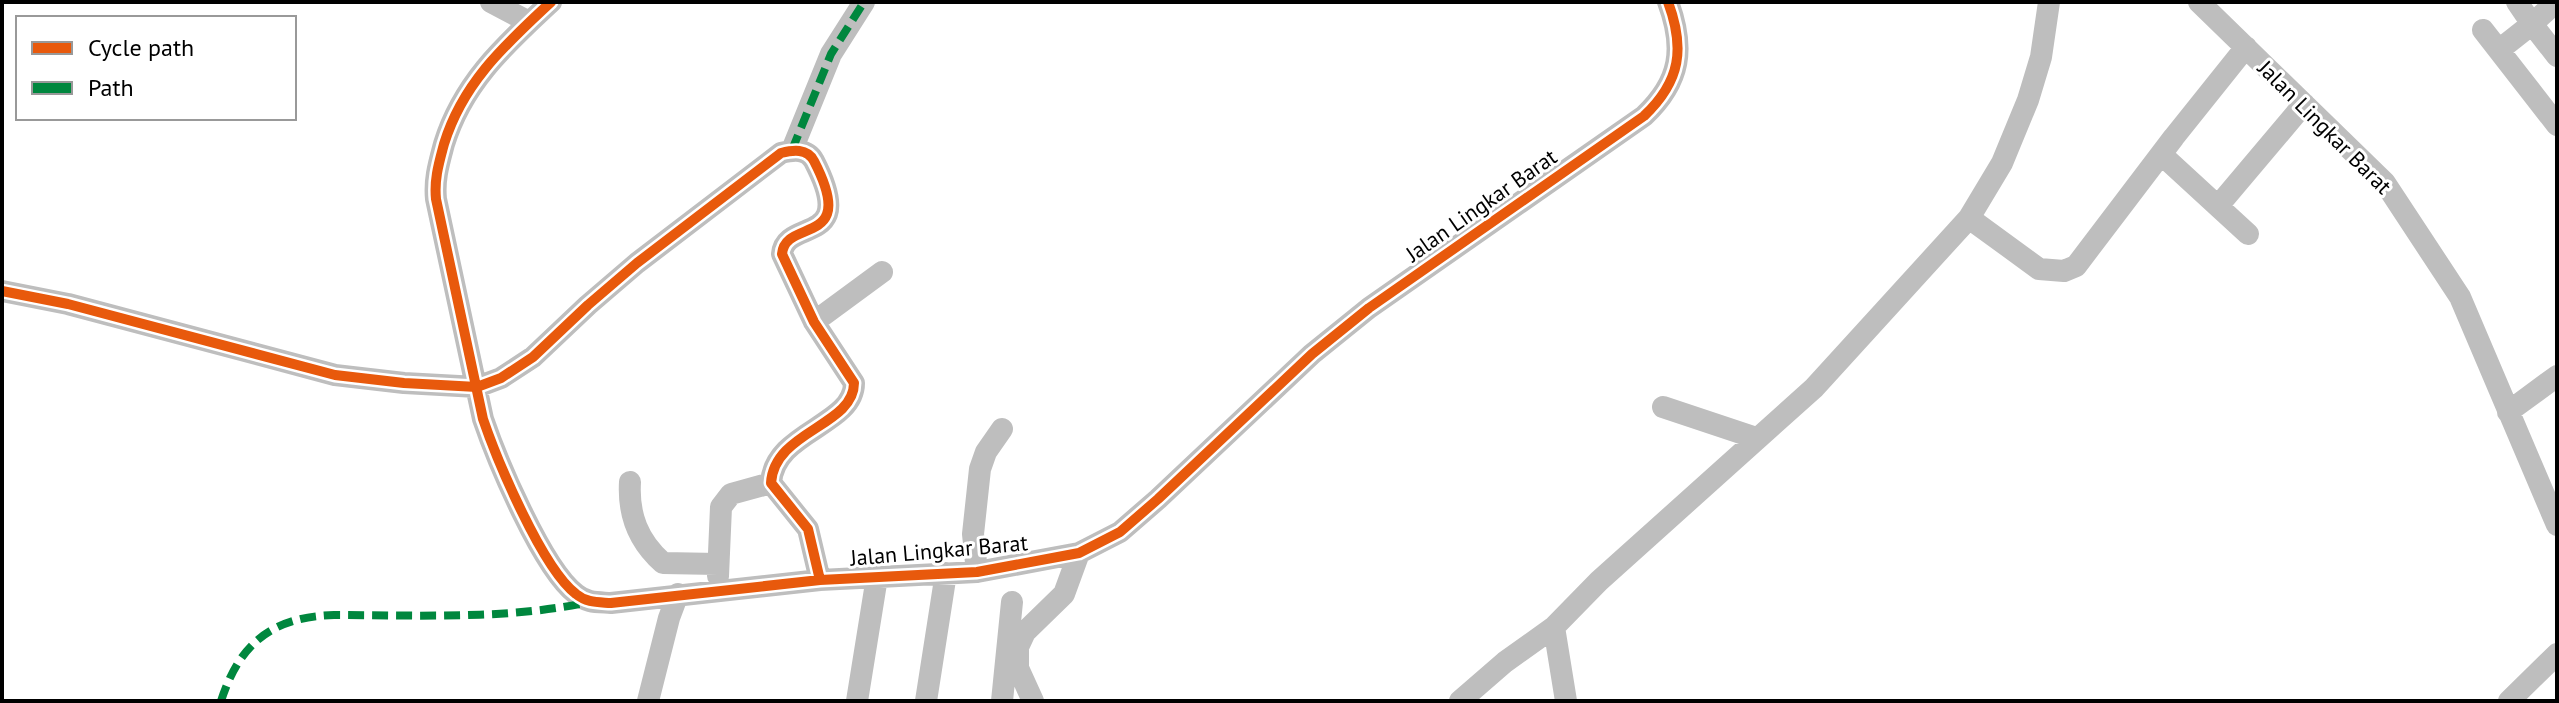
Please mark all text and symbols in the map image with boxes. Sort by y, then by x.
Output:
legend [16,16,296,120]
text: Cycle path [88,32,194,63]
street label: Jalan Lingkar Barat [2251,53,2398,200]
text: Path [88,72,134,103]
street label: Jalan Lingkar Barat [1399,142,1562,268]
street label: Jalan Lingkar Barat [848,528,1029,572]

